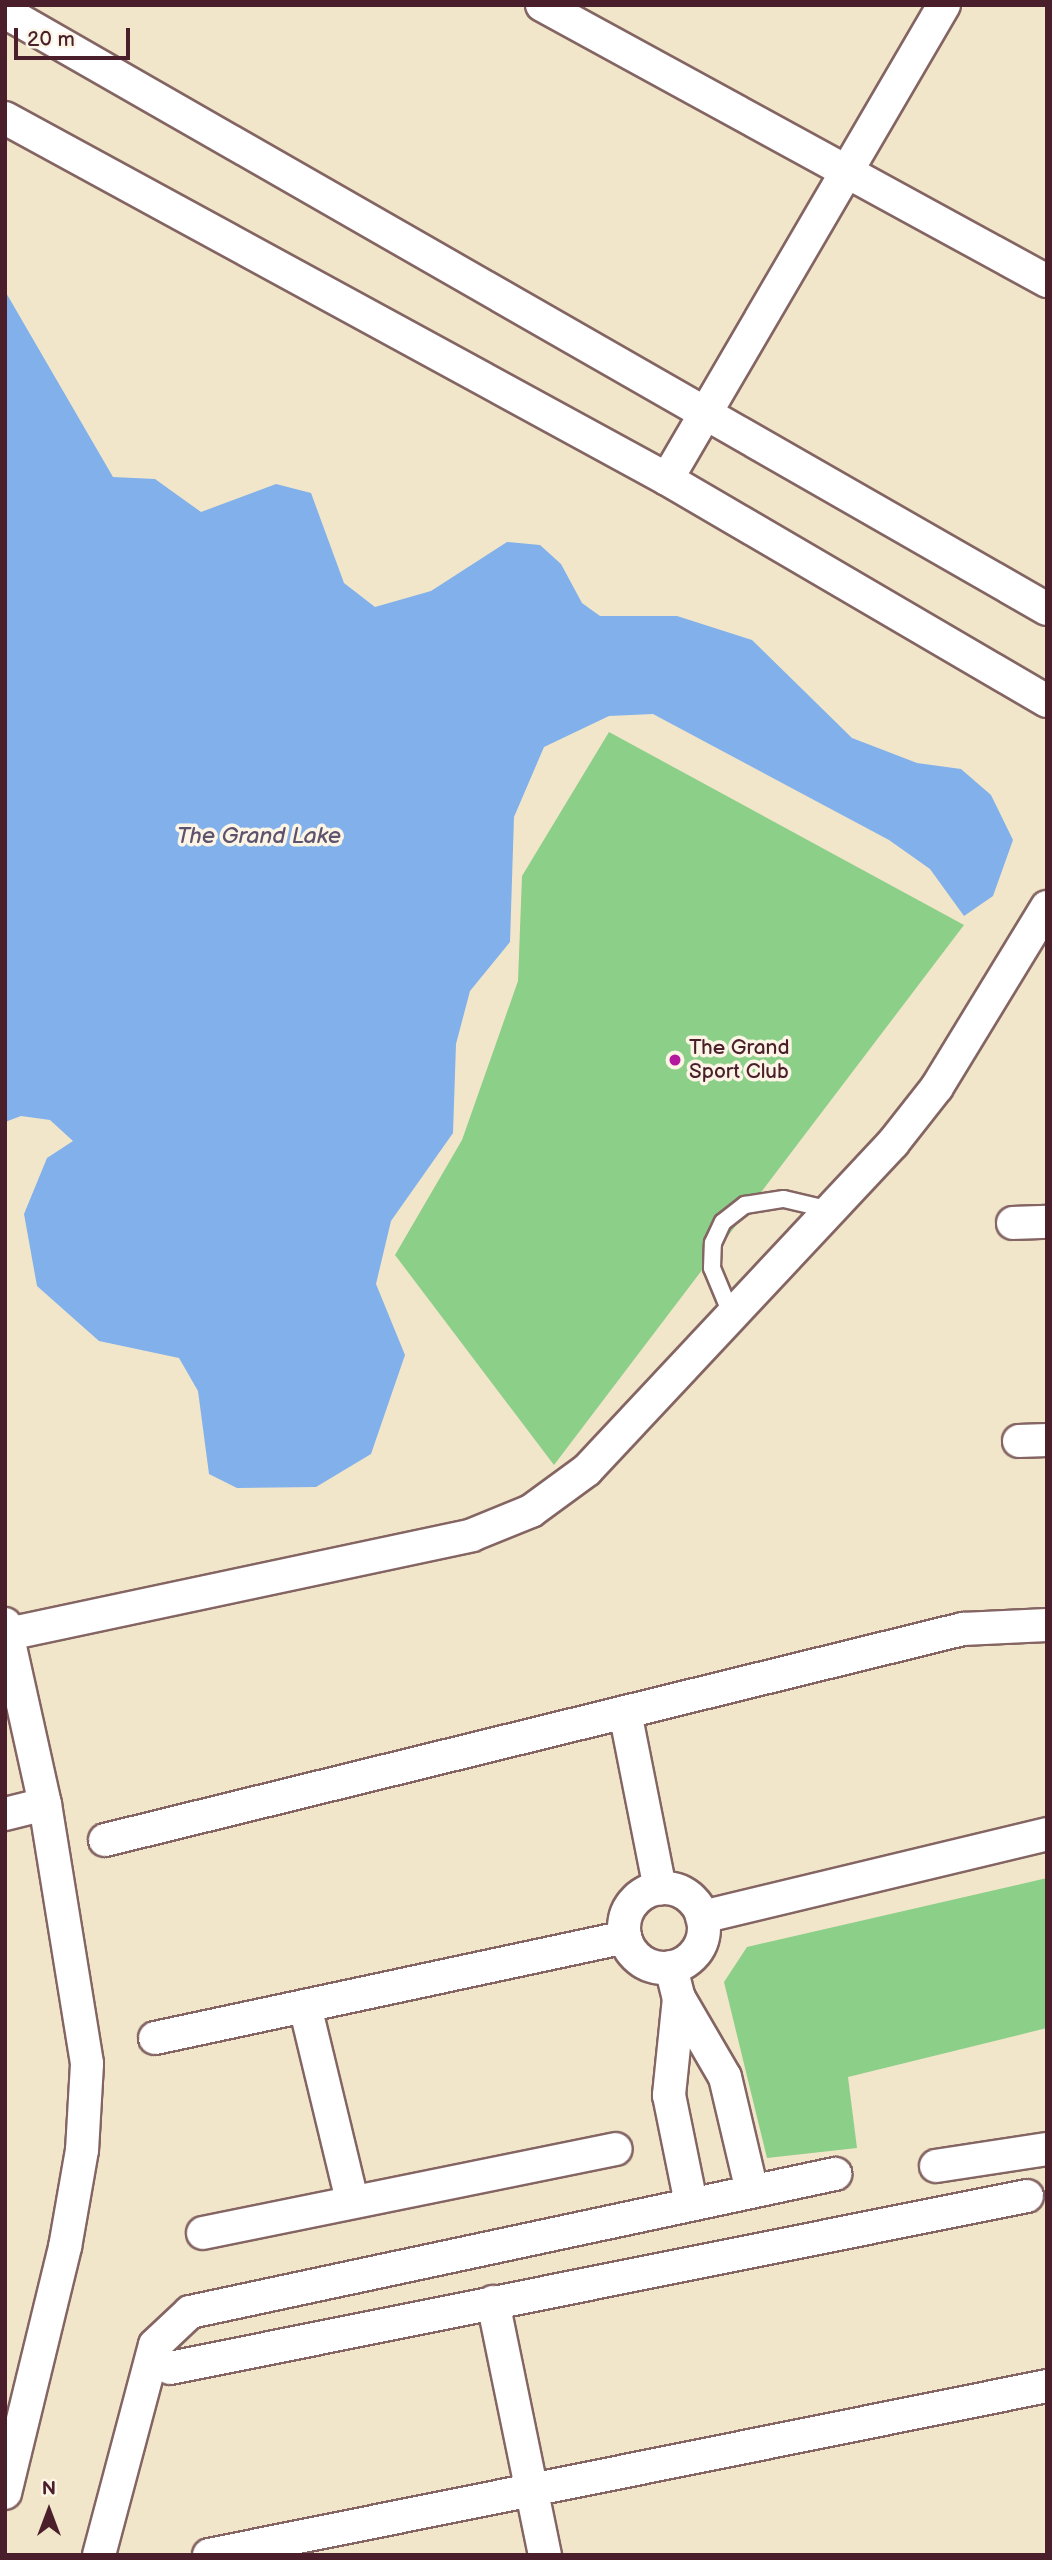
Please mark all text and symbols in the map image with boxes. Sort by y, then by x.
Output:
scale bar [18,14,133,58]
text: 20 m [27,27,75,52]
water label: The Grand Lake [177,822,341,850]
place label: The Grand Sport Club [689,1035,789,1085]
marker: The Grand Sport Club [667,1052,683,1068]
north arrow [14,2476,84,2546]
text: N [42,2478,56,2501]

